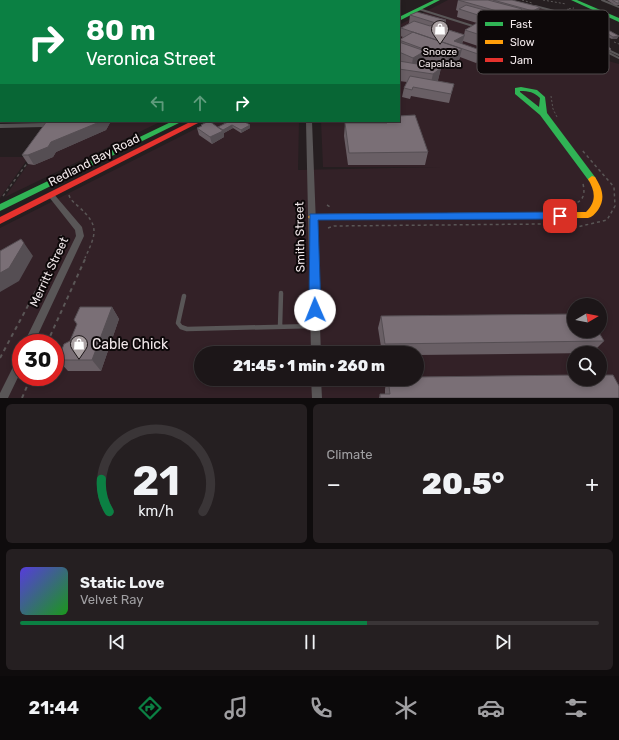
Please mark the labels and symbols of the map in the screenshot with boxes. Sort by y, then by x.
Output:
legend [477,10,609,74]
text: Fast [510,18,533,31]
shop icon: Snooze Capalaba [430,19,450,44]
text: Slow [510,36,535,49]
place label: Snooze Capalaba [418,46,462,70]
text: Jam [510,54,533,67]
street label: Redland Bay Road [46,131,142,189]
pin [543,199,577,233]
street label: Smith Street [292,201,308,272]
street label: Merritt Street [27,235,71,309]
position arrow [294,289,336,331]
north arrow [567,298,607,338]
speed limit sign: 30 [12,334,64,386]
shop icon: Cable Chick [69,334,89,359]
place label: Cable Chick [92,336,169,353]

